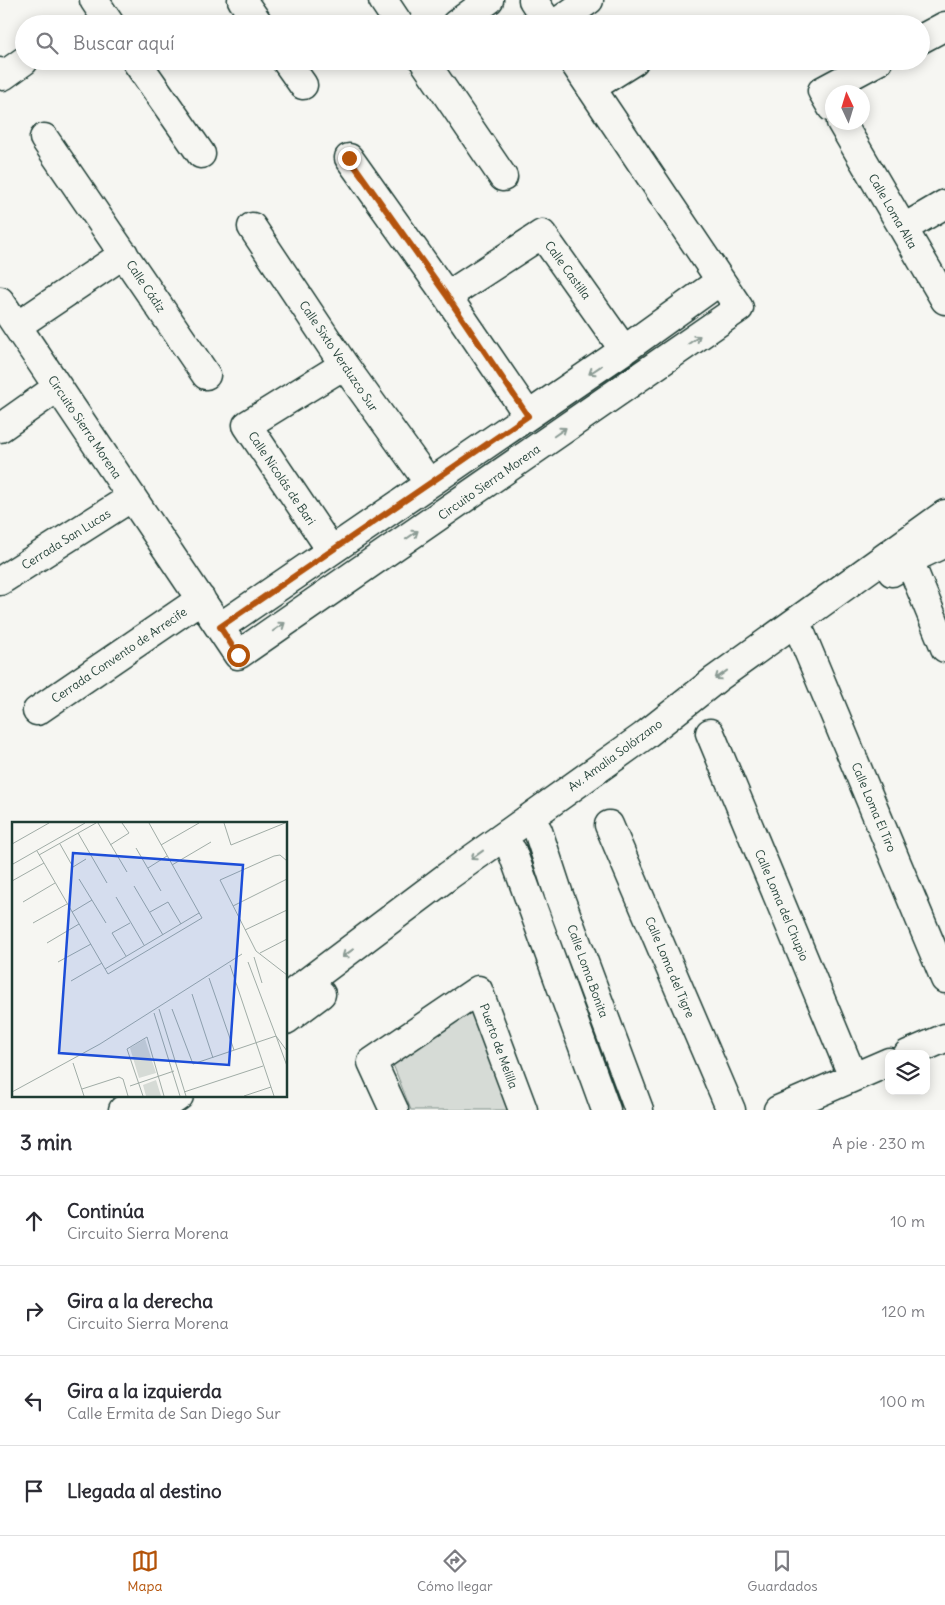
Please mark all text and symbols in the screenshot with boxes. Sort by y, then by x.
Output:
search box [15,15,930,70]
icon: search [33,29,61,57]
text: Buscar aquí [73,31,174,55]
north arrow [825,85,870,130]
route end [338,147,361,170]
street label: Calle Loma Alta [866,171,921,251]
street label: Calle Castilla [542,238,594,302]
street label: Calle Cádiz [123,257,169,315]
street label: Calle Sixto Verduzco Sur [296,298,382,414]
one-way arrow [686,335,700,345]
one-way arrow [588,365,602,375]
street label: Circuito Sierra Morena [45,373,125,482]
one-way arrow [553,427,567,437]
street label: Calle Nicolás de Bari [245,428,319,528]
street label: Circuito Sierra Morena [435,441,543,523]
street label: Cerrada San Lucas [19,506,113,572]
one-way arrow [405,530,419,540]
street label: Cerrada Convento de Arrecife [48,604,190,706]
one-way arrow [271,622,285,632]
route start [227,644,250,667]
one-way arrow [714,670,728,680]
street label: Av. Amalia Solórzano [565,716,665,794]
street label: Calle Loma El Tiro [848,760,900,854]
inset map [12,822,288,1098]
street label: Calle Loma del Chupio [752,847,812,963]
one-way arrow [471,849,484,860]
street label: Calle Loma del Tigre [642,914,698,1020]
street label: Calle Loma Bonita [564,922,612,1020]
one-way arrow [342,947,355,958]
street label: Puerto de Melilla [477,1002,521,1091]
map controls [885,1050,930,1095]
button: layers [885,1050,930,1095]
text: 3 min [20,1129,72,1156]
text: A pie · 230 m [832,1133,925,1153]
text: Continúa [67,1199,144,1223]
icon: ahead [20,1207,48,1235]
text: 10 m [890,1211,925,1231]
text: Circuito Sierra Morena [67,1223,229,1243]
text: Gira a la derecha [67,1289,213,1313]
icon: right [20,1297,48,1325]
text: 120 m [882,1301,925,1321]
text: Circuito Sierra Morena [67,1313,229,1333]
text: Gira a la izquierda [67,1379,222,1403]
icon: left [20,1387,48,1415]
text: 100 m [880,1391,925,1411]
text: Calle Ermita de San Diego Sur [67,1403,281,1423]
icon: arrive [20,1477,48,1505]
text: Llegada al destino [67,1479,222,1503]
tab: Mapa [127,1547,162,1595]
tab: Cómo llegar [417,1547,493,1595]
tab: Guardados [747,1547,818,1595]

